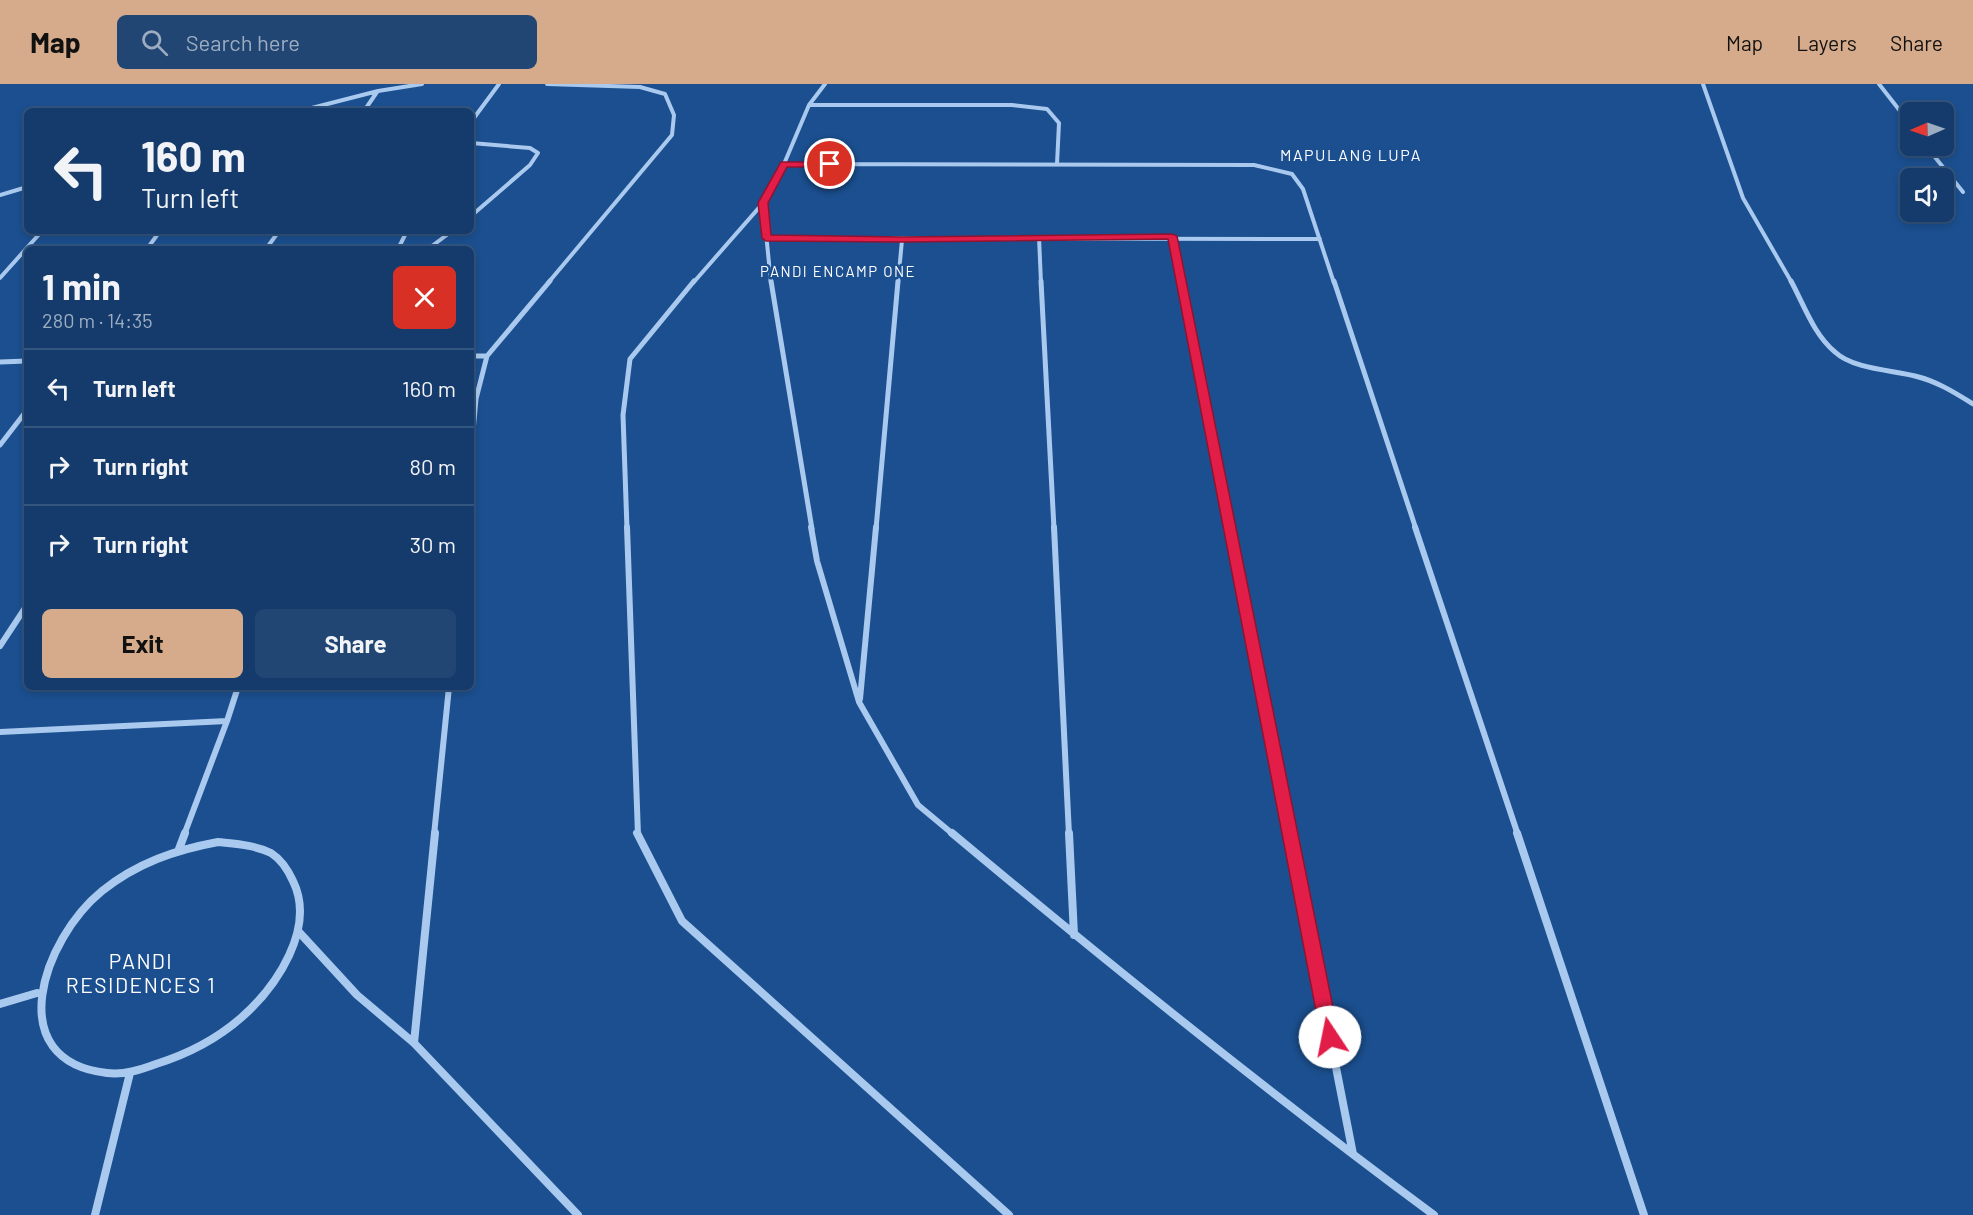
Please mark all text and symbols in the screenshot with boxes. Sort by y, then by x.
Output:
search box [117,15,537,69]
text: Map [30,25,81,59]
icon: search [138,26,171,59]
text: Search here [186,29,300,55]
text: Map [1726,30,1763,55]
text: Layers [1796,30,1857,55]
text: Share [1890,30,1943,55]
north arrow [1900,102,1954,156]
map controls [1900,102,1954,222]
text: 160 m [141,130,246,180]
icon: left [42,132,120,210]
pin [804,138,855,189]
district label: MAPULANG LUPA [1280,145,1422,164]
icon: arrive [813,147,846,180]
button: sound [1900,168,1954,222]
text: Turn left [141,181,239,213]
district label: PANDI ENCAMP ONE [760,262,916,280]
text: 1 min [42,264,121,307]
button: close [393,266,456,329]
text: 280 m · 14:35 [42,308,153,332]
icon: left [42,372,75,405]
text: Turn left [93,375,176,401]
text: 160 m [402,375,456,401]
icon: right [42,450,75,483]
text: Turn right [93,453,188,479]
text: 80 m [410,453,456,479]
icon: right [42,528,75,561]
text: Turn right [93,531,188,557]
text: 30 m [410,531,456,557]
button: Exit [42,609,243,678]
button: Share [255,609,456,678]
district label: PANDI RESIDENCES 1 [66,948,216,997]
position arrow [1298,1005,1362,1069]

